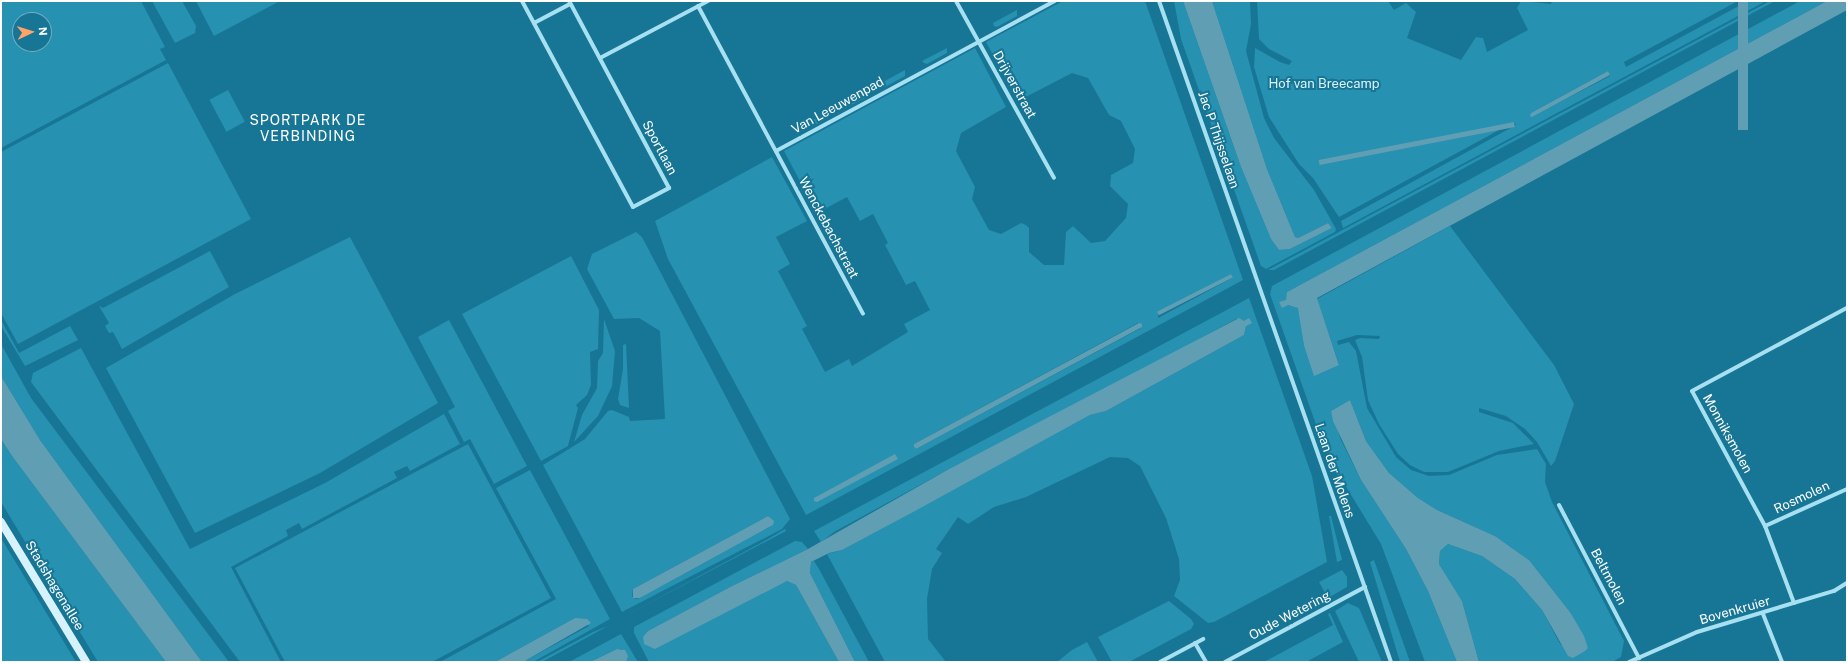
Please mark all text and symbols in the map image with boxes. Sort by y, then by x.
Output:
north arrow [12,12,52,52]
text: N [37,27,49,36]
street label: Drijverstraat [989,48,1039,122]
street label: Van Leeuwenpad [789,74,887,138]
park label: Hof van Breecamp [1268,76,1380,92]
street label: Jac P Thijsselaan [1194,89,1242,191]
district label: SPORTPARK DE VERBINDING [249,112,367,144]
street label: Sportlaan [638,118,680,178]
street label: Wenckebachstraat [795,175,861,281]
street label: Monniksmolen [1699,392,1755,476]
street label: Laan der Molens [1310,421,1358,521]
street label: Rosmolen [1772,478,1832,518]
street label: Stadshagenallee [21,538,87,634]
street label: Beltmolen [1587,546,1629,608]
street label: Oude Wetering [1246,588,1334,644]
street label: Bovenkruier [1698,593,1772,629]

